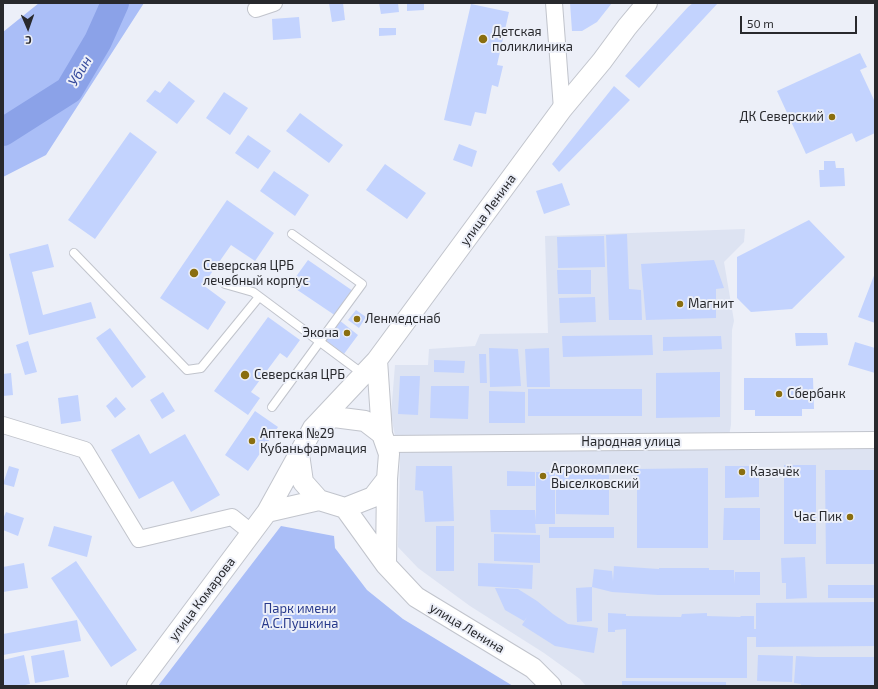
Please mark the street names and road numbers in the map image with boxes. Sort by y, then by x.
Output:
street label: улица Ленина [457,171,519,249]
street label: Народная улица [581,434,681,450]
street label: улица Комарова [165,554,239,644]
street label: улица Ленина [427,600,507,656]

